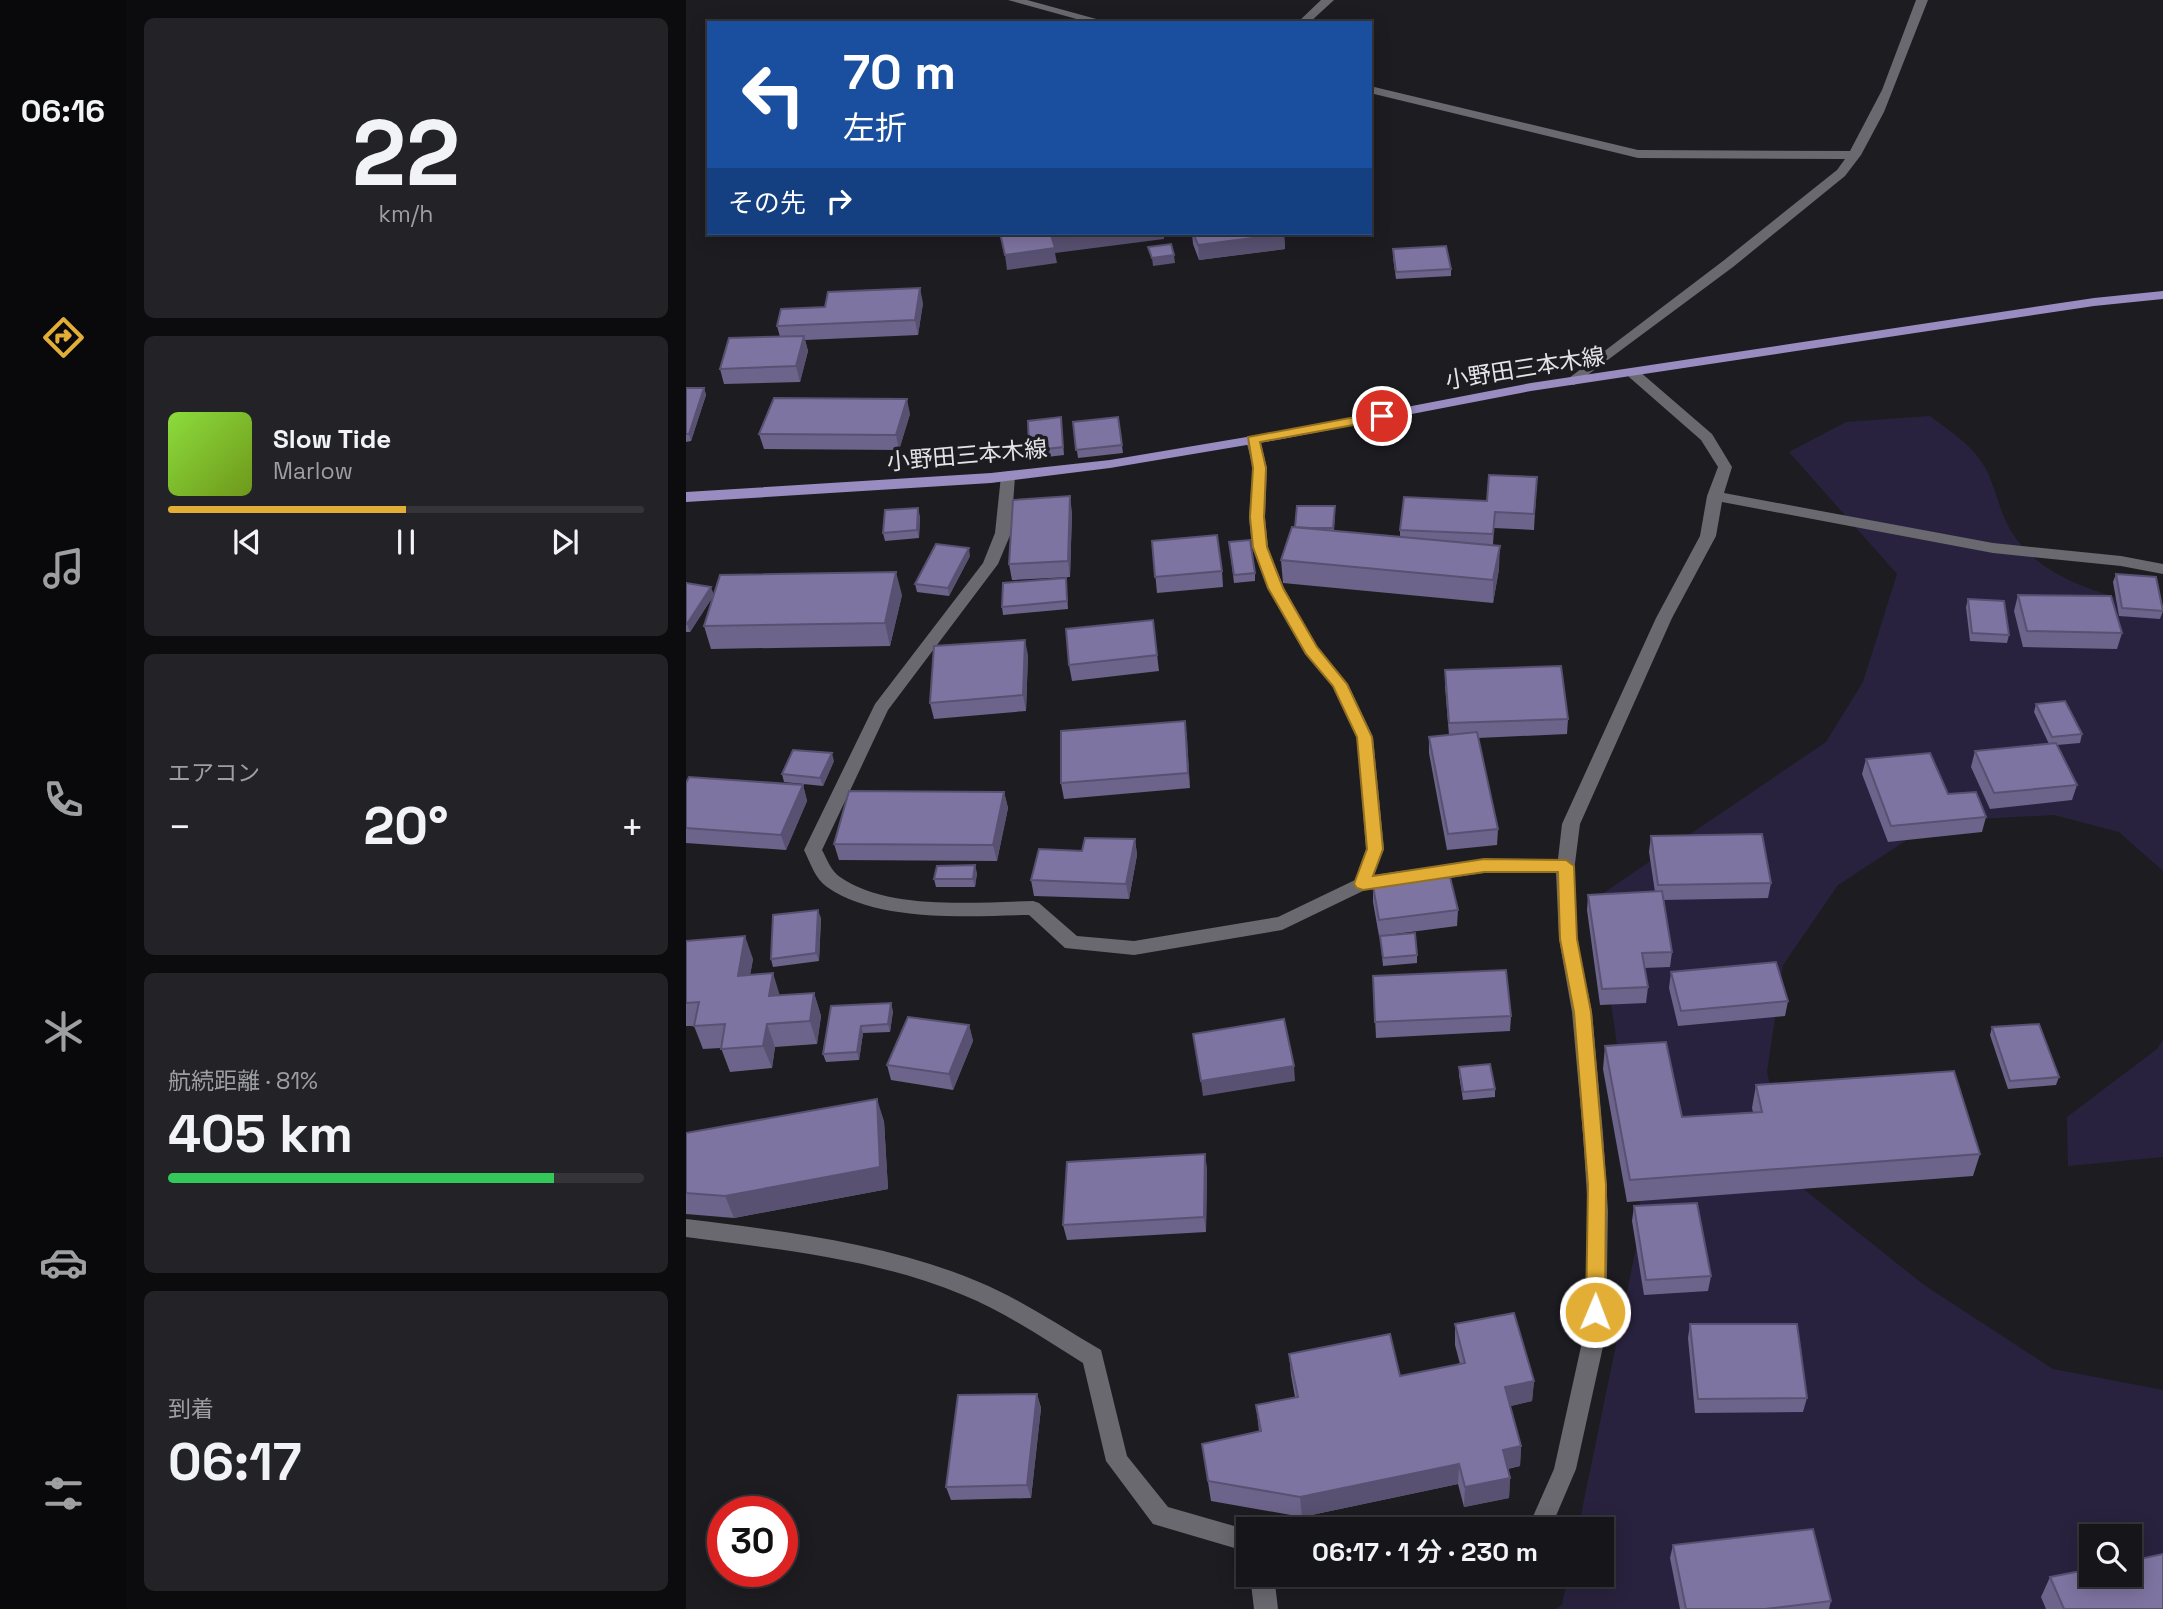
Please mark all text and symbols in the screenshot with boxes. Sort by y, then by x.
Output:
text: 70 m [843,41,956,103]
icon: left [728,49,819,140]
text: 06:16 [21,91,105,131]
text: 22 [352,95,460,212]
text: 左折 [843,108,907,148]
icon: right [820,182,858,220]
text: その先 [728,186,806,220]
text: km/h [379,199,433,229]
icon: directions [39,313,88,362]
street label: 小野田三本木線 [1443,341,1607,395]
pin [1352,386,1412,446]
icon: arrive [1363,397,1401,435]
text: Slow Tide [273,422,391,456]
street label: 小野田三本木線 [885,433,1049,477]
text: Marlow [273,456,353,486]
icon: previous [228,523,266,561]
icon: pause [387,523,425,561]
icon: next [546,523,584,561]
icon: music [39,544,88,593]
text: エアコン [168,758,260,788]
icon: phone [39,775,88,824]
text: 20° [363,793,449,859]
text: − [168,803,192,851]
text: + [620,803,644,851]
icon: climate [39,1007,88,1056]
text: 航続距離 · 81% [168,1066,318,1096]
text: 405 km [168,1101,353,1167]
icon: car [39,1238,88,1287]
position arrow [1558,1275,1632,1349]
text: 到着 [168,1394,214,1424]
text: 06:17 [168,1429,302,1495]
icon: filters [39,1469,88,1518]
speed limit sign: 30 [707,1496,798,1587]
map controls [2079,1524,2142,1587]
button: search [2079,1524,2142,1587]
text: 06:17 · 1 分 · 230 m [1312,1535,1538,1569]

